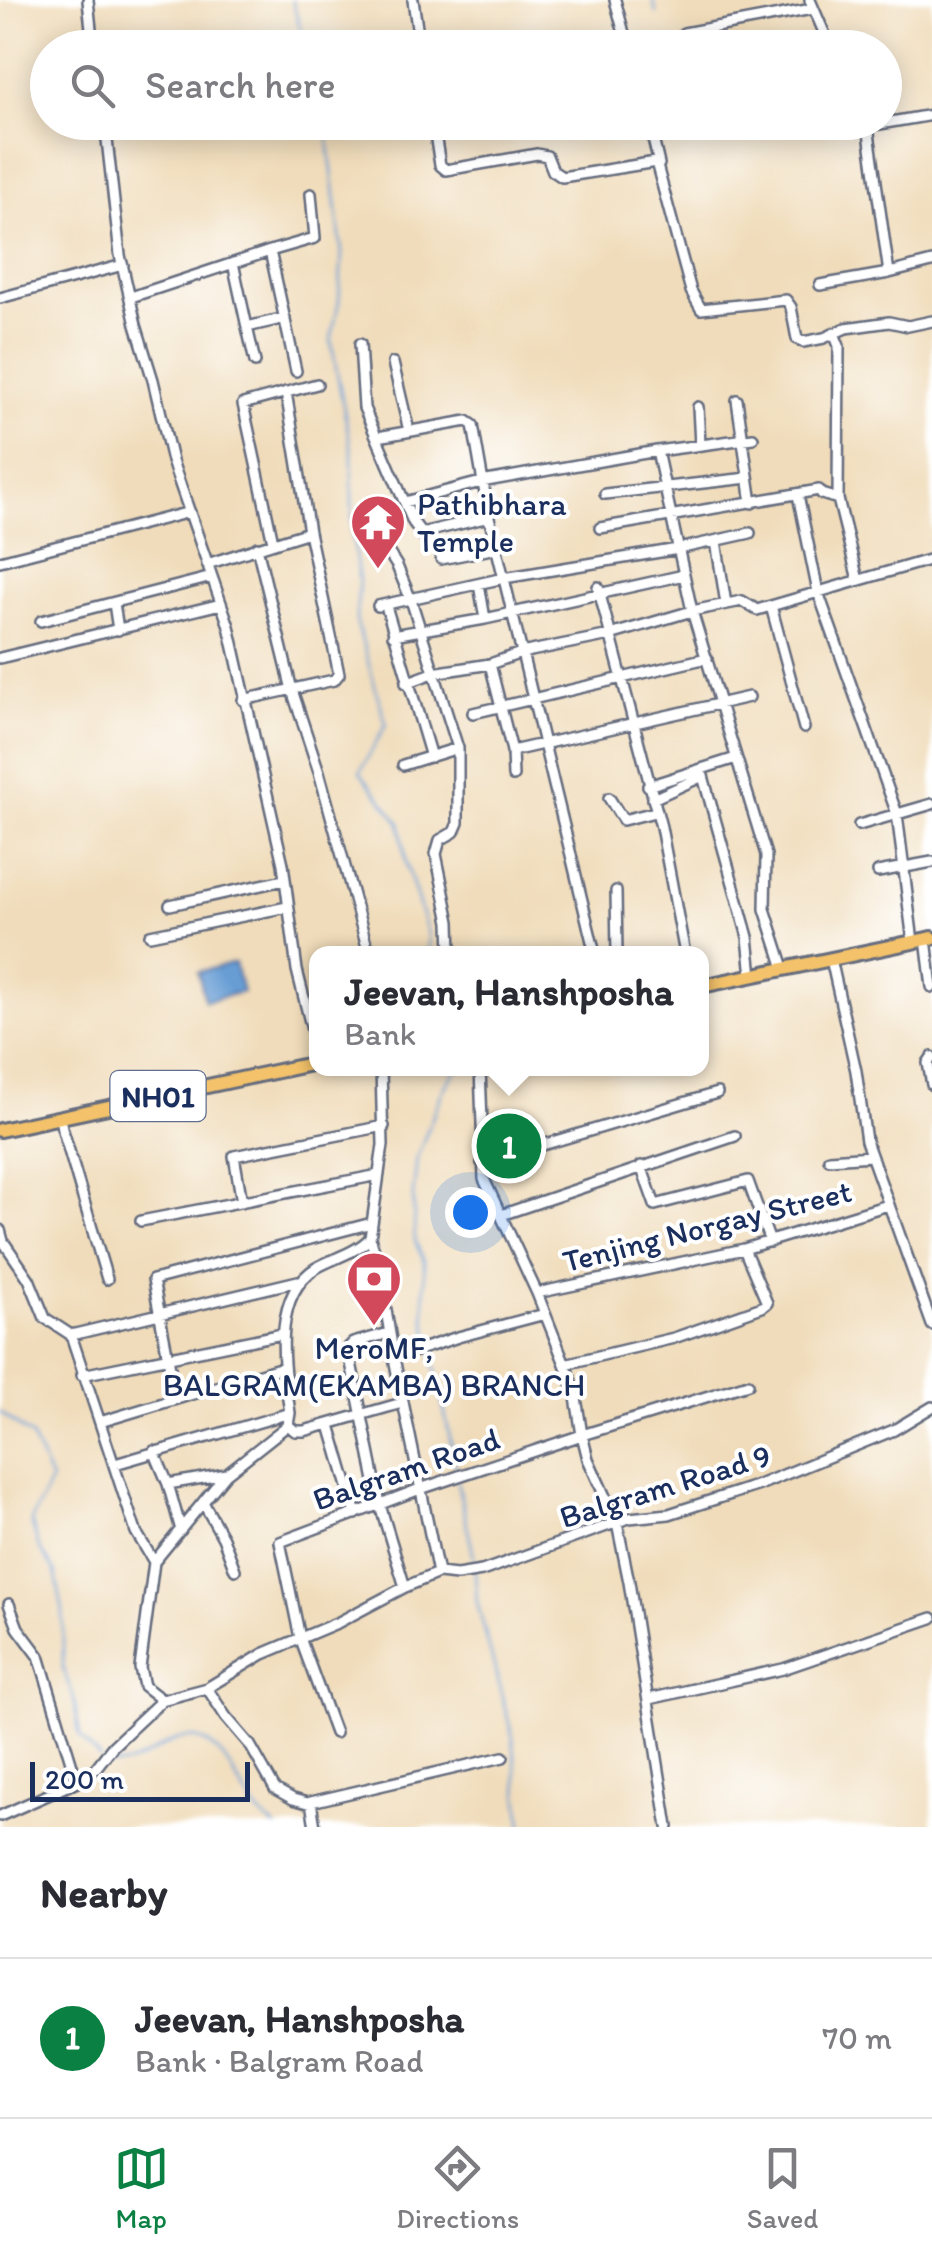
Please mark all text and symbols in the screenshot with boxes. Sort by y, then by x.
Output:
search box [30,30,902,140]
icon: search [65,58,120,113]
text: Search here [145,62,336,108]
place label: Pathibhara Temple [417,485,567,560]
temple icon: Pathibhara Temple [348,492,408,571]
popup [309,946,709,1076]
text: Jeevan, Hanshposha [344,969,674,1015]
text: Bank [344,1015,416,1053]
road number: NH01 [110,1071,206,1121]
pin: 1 [476,1108,542,1184]
street label: Tenjing Norgay Street [559,1172,855,1280]
your location [445,1187,496,1238]
bank icon: MeroMF, BALGRAM(EKAMBA) BRANCH [344,1249,404,1328]
place label: MeroMF, BALGRAM(EKAMBA) BRANCH [163,1329,585,1404]
street label: Balgram Road [308,1419,504,1519]
street label: Balgram Road 9 [555,1436,775,1536]
scale bar [30,1757,250,1802]
text: 200 m [45,1762,124,1796]
text: Nearby [40,1867,167,1918]
text: Jeevan, Hanshposha [135,1996,464,2042]
text: 1 [65,2019,80,2057]
text: 70 m [822,2019,892,2057]
text: Bank · Balgram Road [135,2042,423,2080]
tab: Map [114,2141,169,2235]
tab: Directions [396,2141,519,2235]
tab: Saved [747,2141,818,2235]

